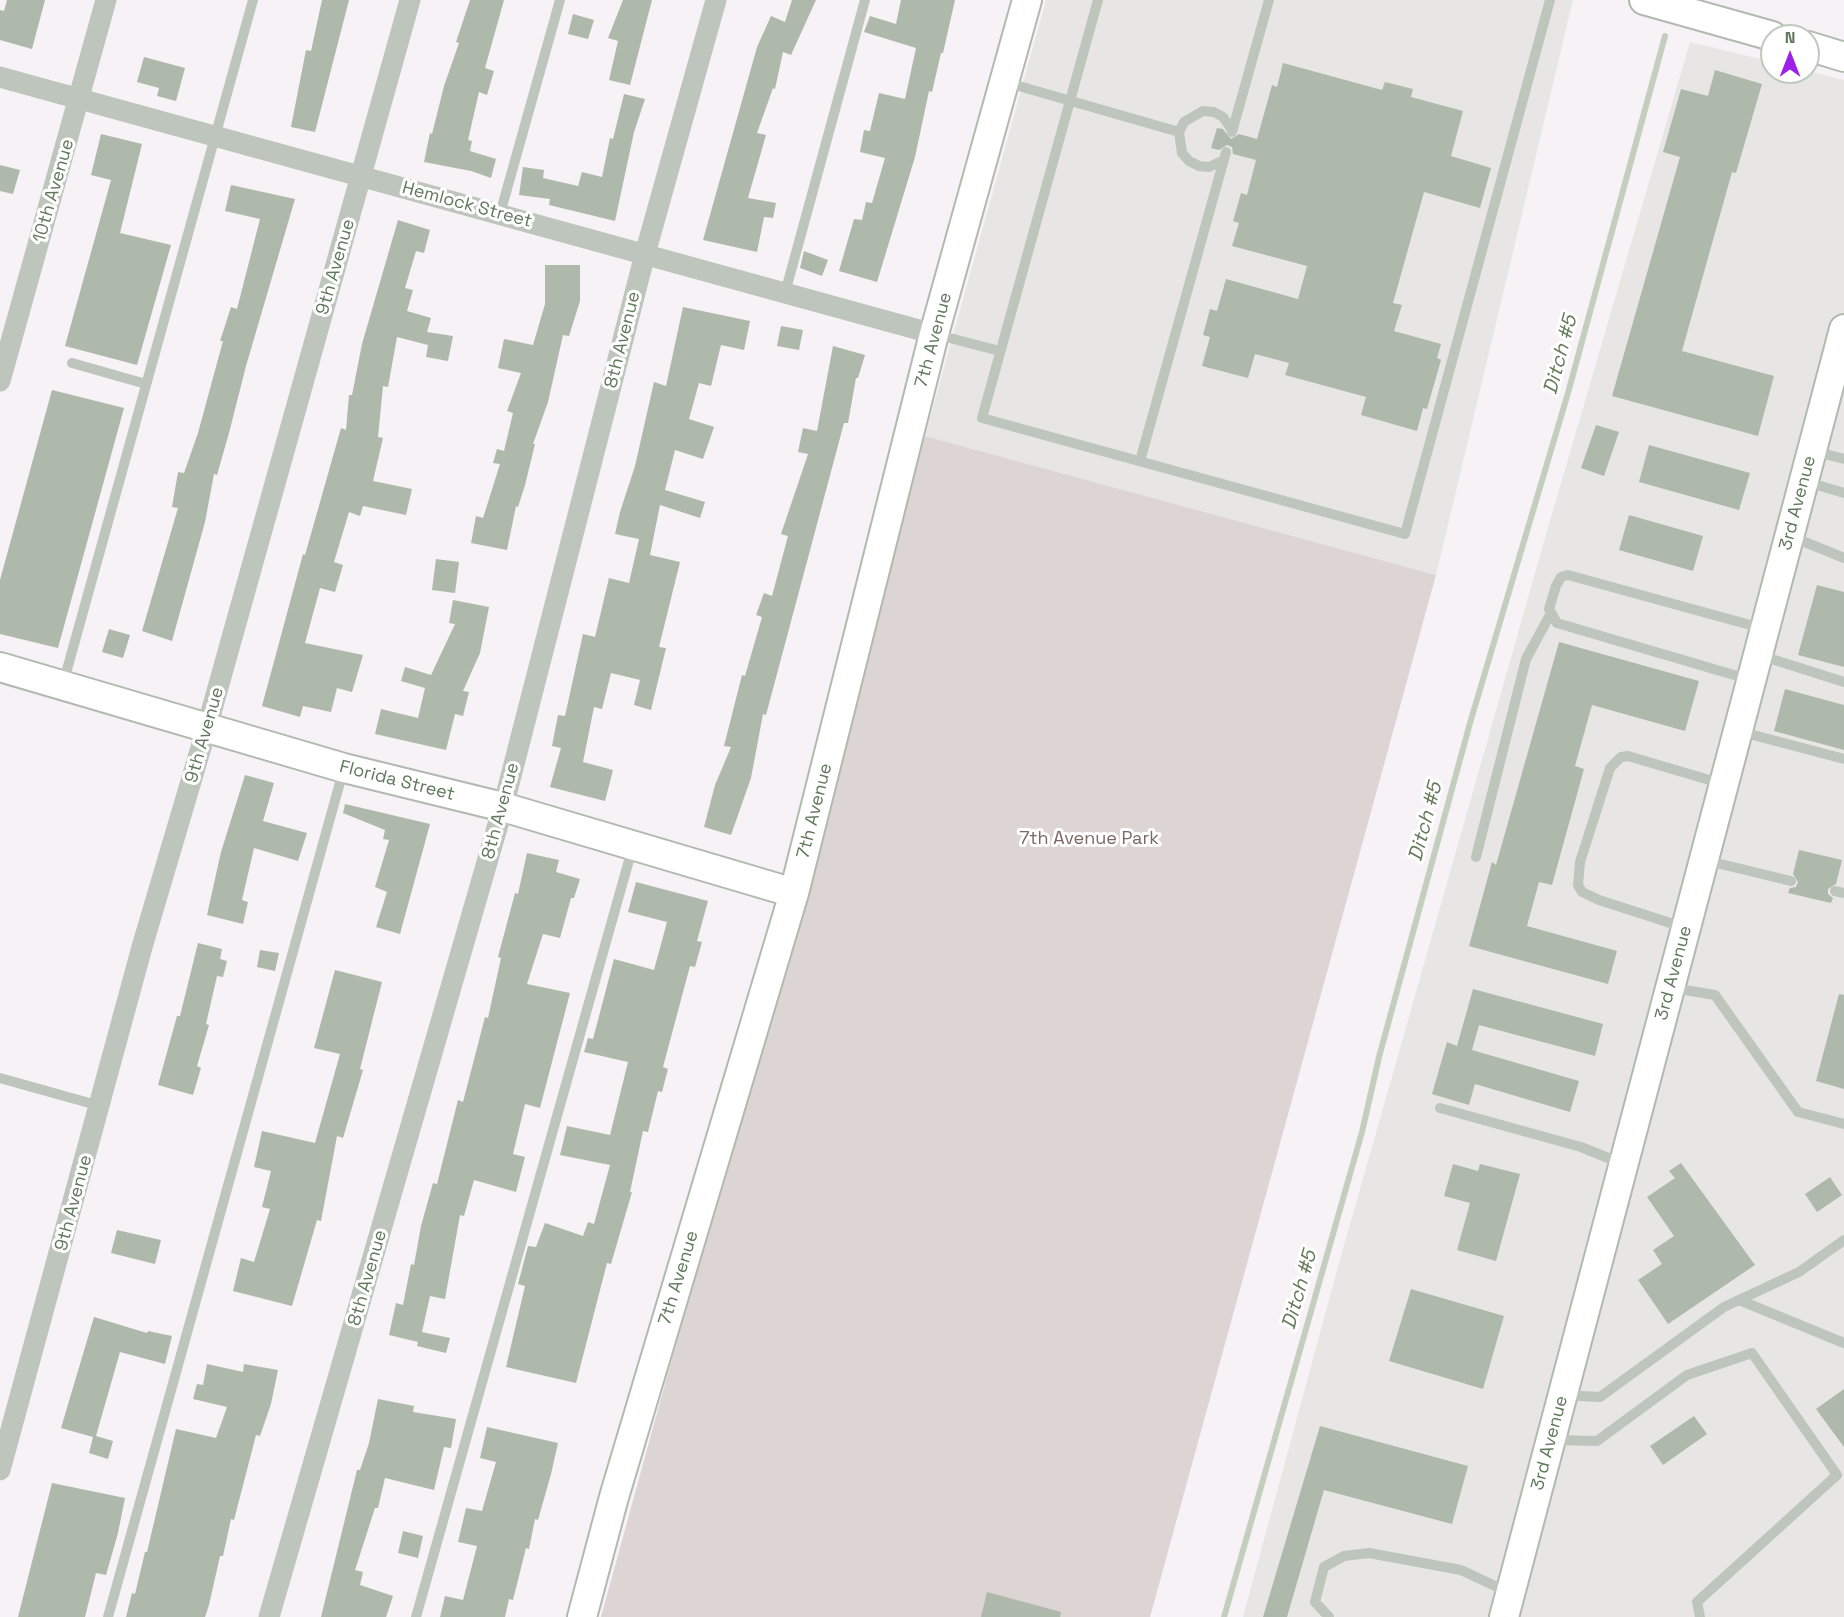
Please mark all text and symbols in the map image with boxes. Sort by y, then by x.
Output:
north arrow [1760,24,1820,84]
text: N [1785,27,1795,48]
street label: 10th Avenue [29,137,79,245]
street label: Hemlock Street [400,177,534,233]
street label: 9th Avenue [312,217,360,317]
street label: 8th Avenue [601,289,645,391]
street label: 7th Avenue [911,290,957,390]
water label: Ditch #5 [1539,313,1583,397]
street label: 3rd Avenue [1775,453,1821,553]
street label: 9th Avenue [181,685,229,785]
street label: Florida Street [337,756,457,806]
street label: 8th Avenue [478,761,524,861]
street label: 7th Avenue [793,761,837,861]
water label: Ditch #5 [1404,780,1448,864]
park label: 7th Avenue Park [1019,828,1159,850]
street label: 3rd Avenue [1651,923,1697,1023]
street label: 9th Avenue [51,1153,97,1253]
street label: 8th Avenue [344,1228,392,1328]
street label: 7th Avenue [654,1228,704,1328]
water label: Ditch #5 [1277,1248,1323,1332]
street label: 3rd Avenue [1527,1393,1573,1493]

